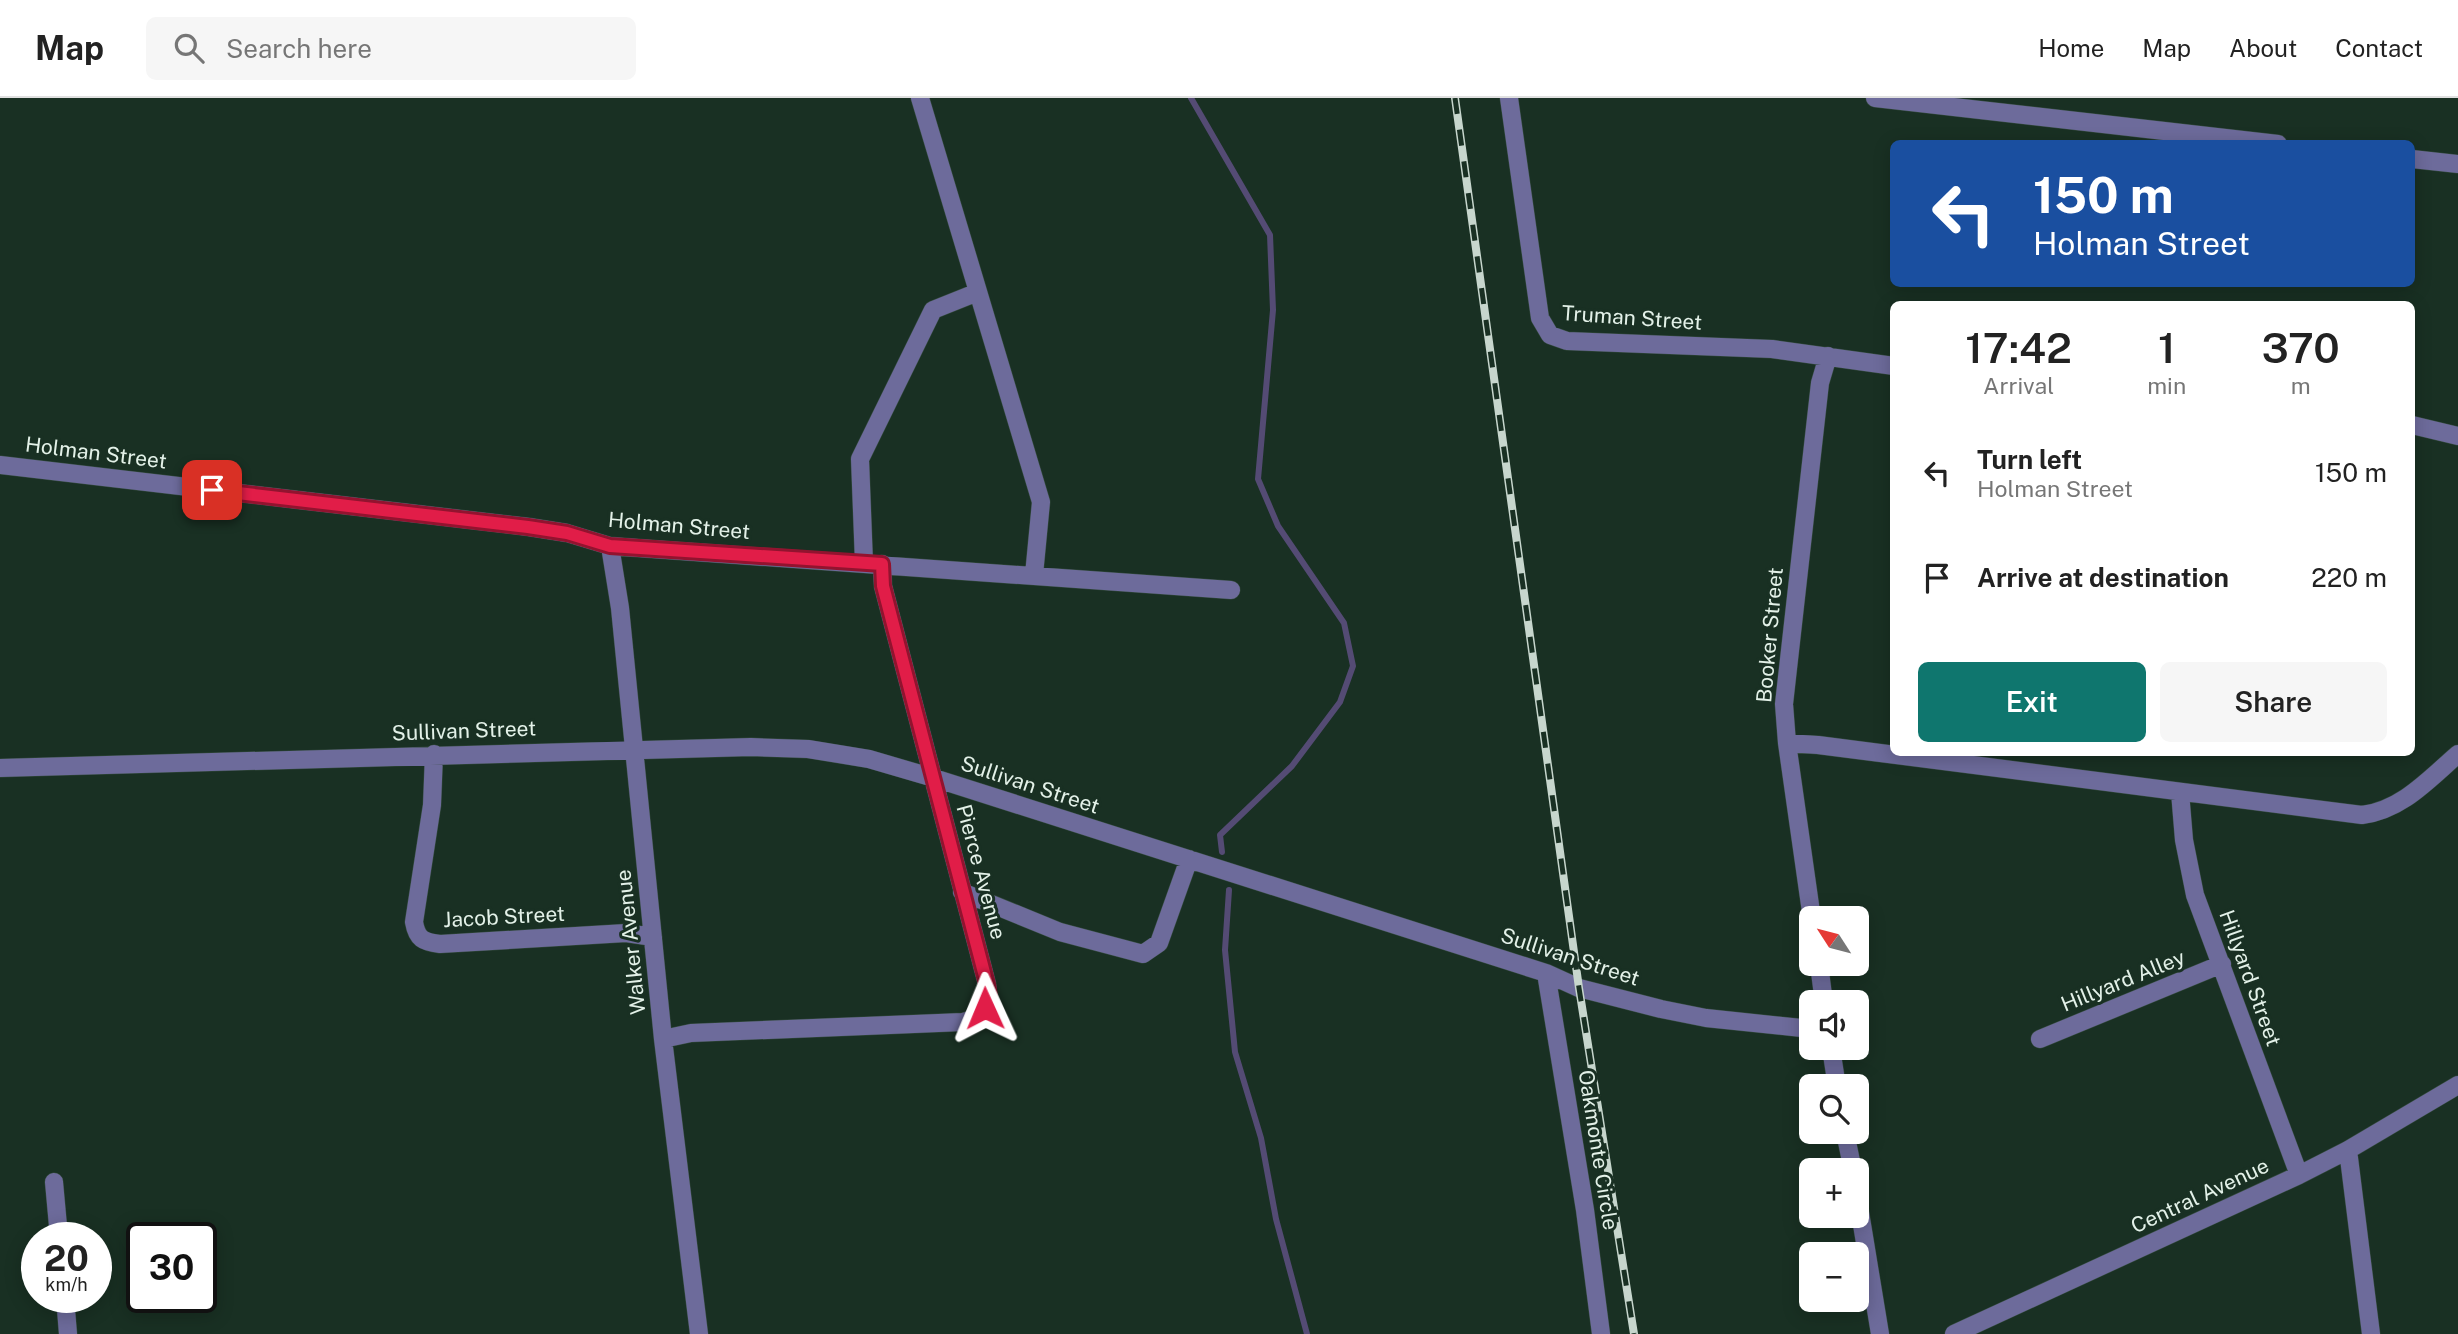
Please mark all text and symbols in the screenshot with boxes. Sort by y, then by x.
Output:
search box [146,17,636,80]
text: Map [35,29,104,67]
icon: search [170,29,208,67]
text: Search here [226,33,372,64]
text: Home [2038,34,2104,62]
text: Map [2142,34,2191,62]
text: About [2229,34,2297,62]
text: Contact [2335,34,2423,62]
text: 150 m [2033,166,2174,224]
icon: left [1918,168,2009,259]
text: Holman Street [2033,225,2250,262]
street label: Truman Street [1561,300,1703,335]
text: 17:42 [1965,323,2072,372]
text: 1 [2158,323,2176,372]
text: 370 [2262,323,2340,372]
text: Arrival [1983,372,2054,399]
text: min [2147,372,2186,399]
text: m [2291,372,2311,399]
street label: Holman Street [24,431,168,474]
text: Turn left [1977,444,2082,475]
icon: left [1918,454,1956,492]
text: 150 m [2315,457,2387,488]
pin [182,460,242,520]
icon: arrive [193,471,231,509]
text: Holman Street [1977,475,2133,502]
street label: Holman Street [607,507,751,544]
icon: arrive [1918,559,1956,597]
text: Arrive at destination [1977,562,2229,593]
text: 220 m [2311,562,2387,593]
street label: Booker Street [1751,566,1788,704]
button: Exit [1918,662,2146,742]
button: Share [2160,662,2387,742]
street label: Sullivan Street [391,715,537,746]
street label: Sullivan Street [958,750,1103,819]
street label: Pierce Avenue [951,802,1012,942]
street label: Walker Avenue [610,868,651,1016]
street label: Jacob Street [442,901,565,932]
north arrow [1799,906,1869,976]
map controls [1799,906,1869,1312]
street label: Hillyard Street [2214,906,2287,1049]
street label: Sullivan Street [1498,922,1643,991]
street label: Hillyard Alley [2057,944,2188,1017]
position arrow [948,971,1022,1045]
button: sound [1799,990,1869,1060]
street label: Oakmonte Circle [1573,1068,1624,1232]
button: search [1799,1074,1869,1144]
street label: Central Avenue [2127,1153,2273,1238]
button: + [1799,1158,1869,1228]
speed limit sign: 30 [126,1222,217,1313]
text: 20 [44,1238,89,1279]
button: − [1799,1242,1869,1312]
text: km/h [45,1274,88,1295]

